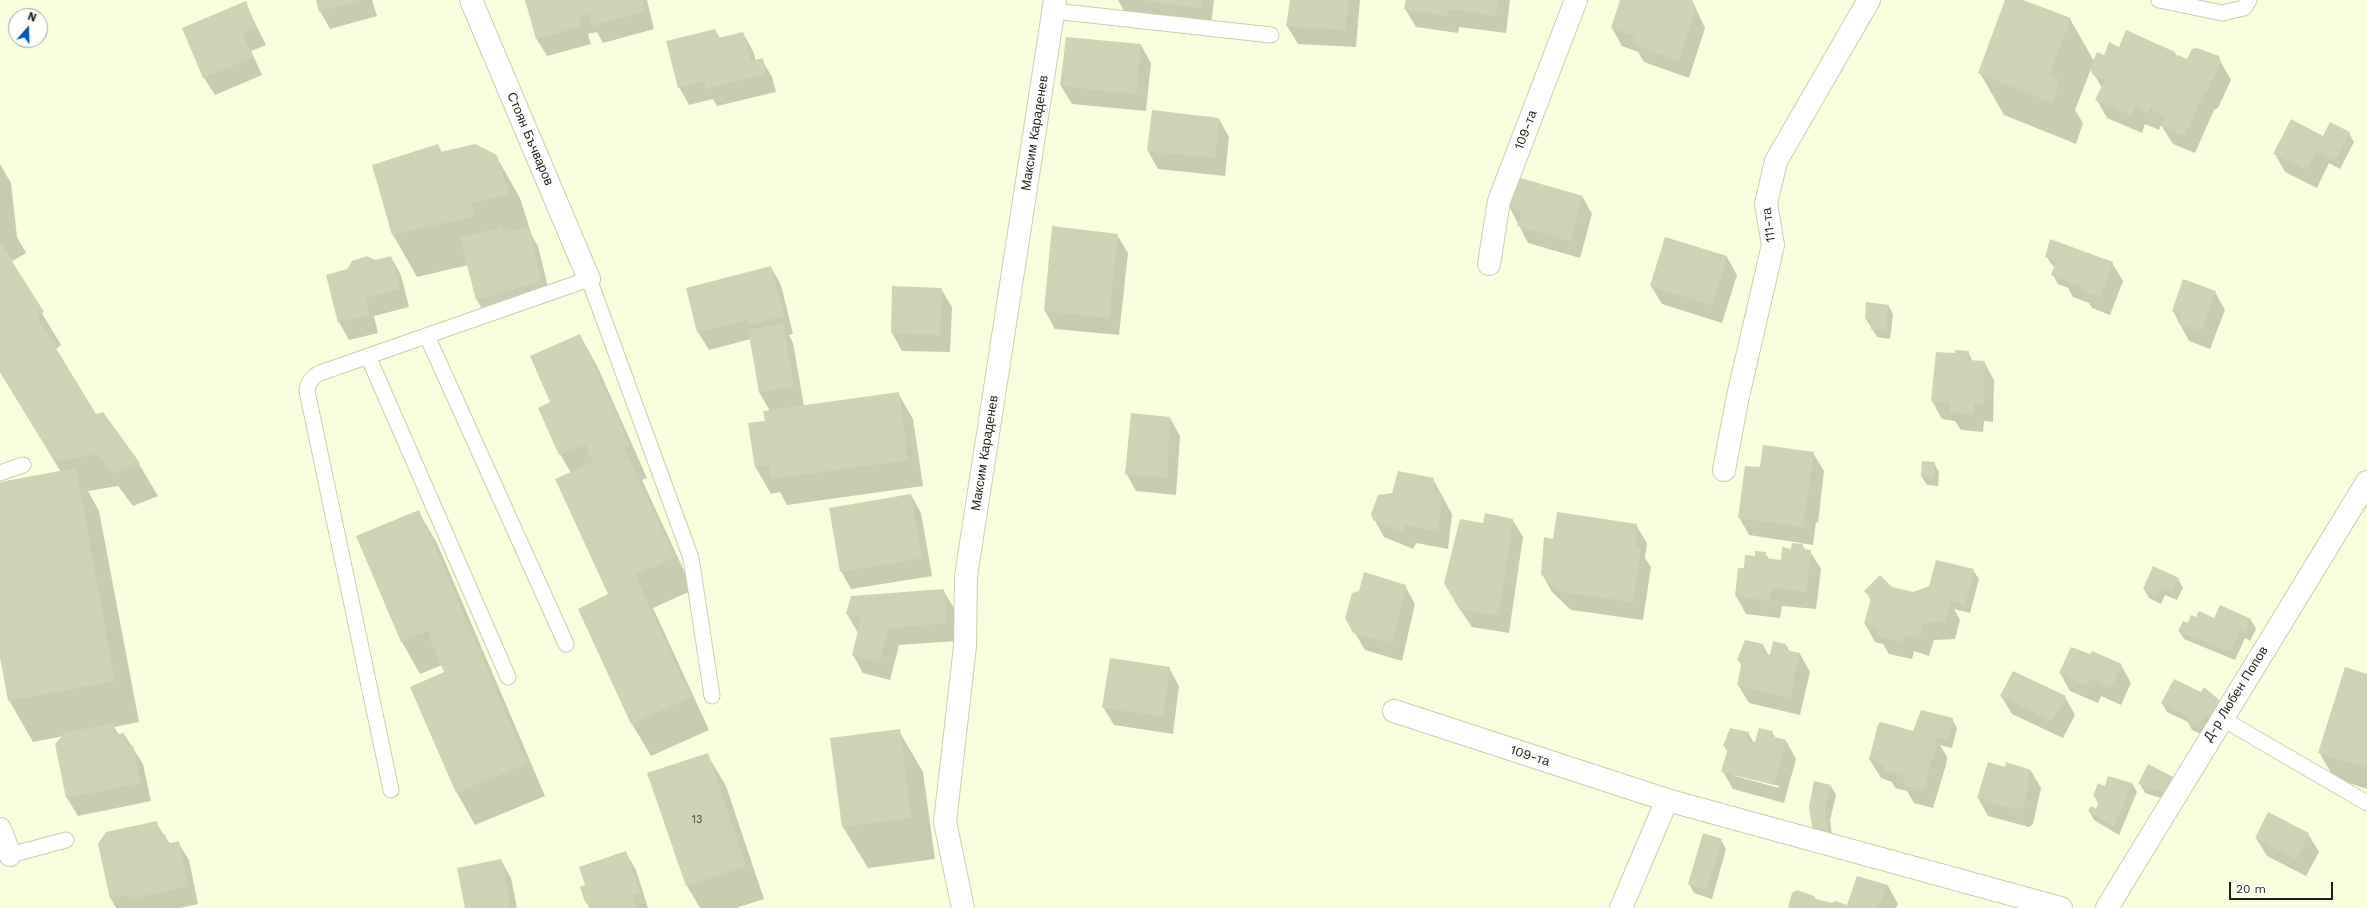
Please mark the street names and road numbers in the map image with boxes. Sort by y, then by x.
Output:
street label: Максим Караденев [1018,74,1052,192]
street label: Стоян Бъчваров [503,90,557,188]
street label: 109-та [1511,108,1541,152]
street label: 111-та [1759,207,1779,243]
street label: Максим Караденев [968,394,1002,512]
street label: Д-р Любен Попов [2200,644,2272,744]
street label: 109-та [1508,742,1552,770]

